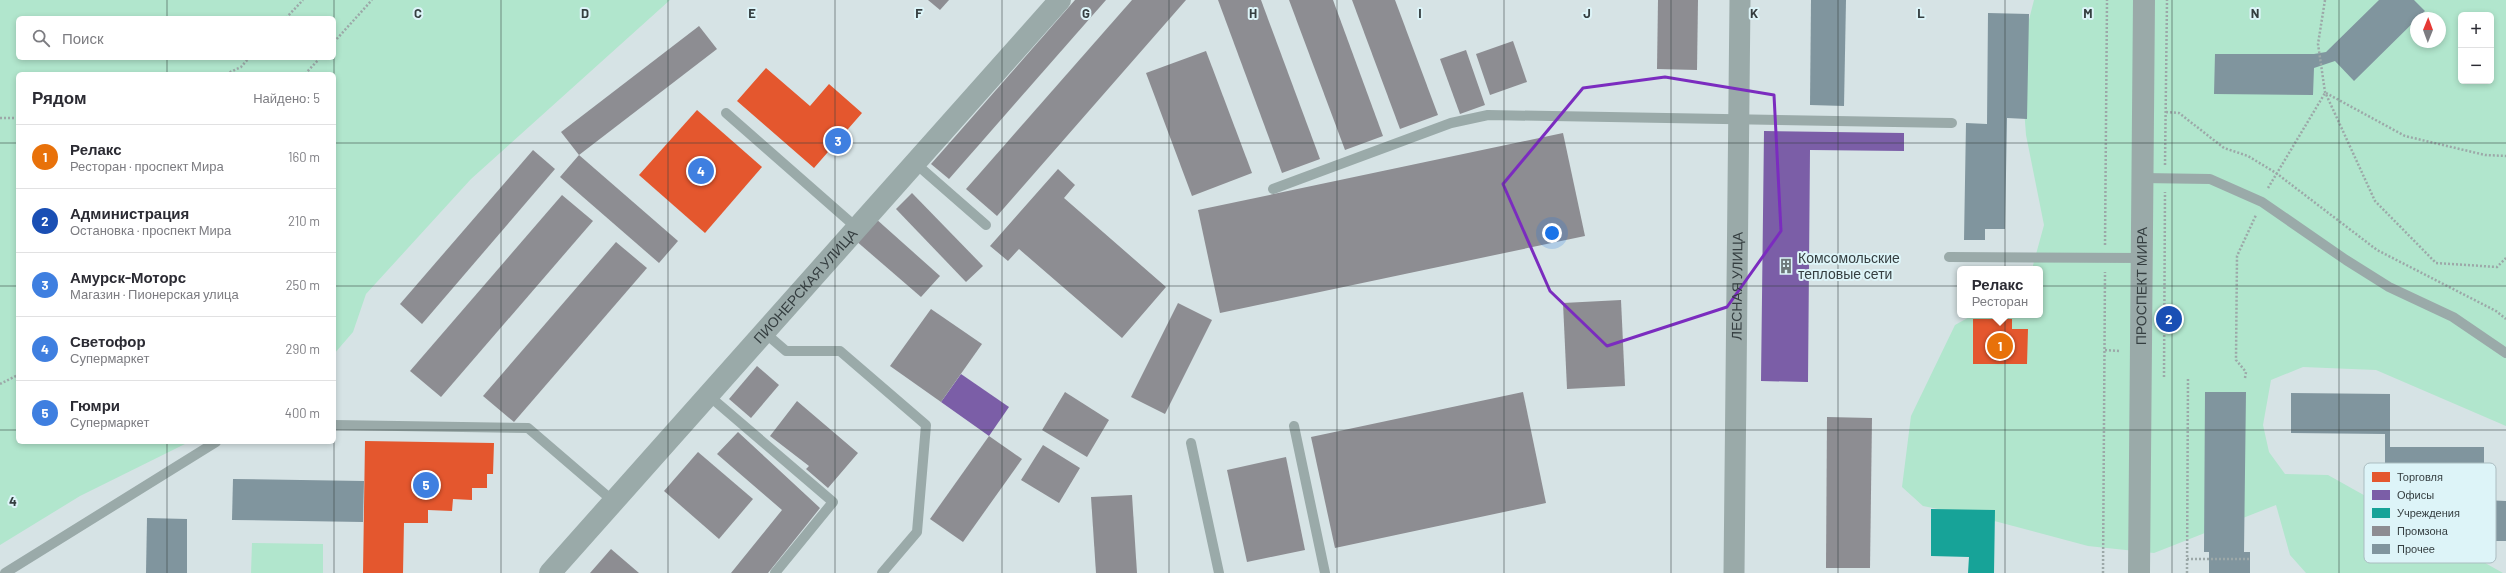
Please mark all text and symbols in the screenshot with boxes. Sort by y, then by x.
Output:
text: C [414,5,422,21]
text: D [581,5,589,21]
text: E [748,5,756,21]
text: F [915,5,923,21]
text: G [1082,5,1090,21]
text: H [1249,5,1257,21]
text: I [1418,5,1422,21]
text: J [1583,5,1591,21]
text: K [1750,5,1758,21]
text: L [1917,5,1925,21]
text: M [2083,5,2093,21]
text: N [2251,5,2259,21]
north arrow [2410,12,2446,48]
map controls [2458,12,2494,84]
button: + [2458,12,2494,48]
search box [16,16,336,60]
icon: search [30,27,52,49]
text: Поиск [62,29,104,47]
button: − [2458,48,2494,84]
text: Рядом [32,87,87,107]
text: Найдено: 5 [253,90,320,106]
pin: 3 [825,126,851,156]
text: Релакс [70,140,122,158]
text: 1 [43,149,47,165]
text: 160 m [288,149,320,165]
pin: 4 [688,156,714,186]
text: Ресторан · проспект Мира [70,158,224,174]
text: Администрация [70,204,189,222]
text: 2 [41,213,49,229]
text: 210 m [288,213,320,229]
text: Остановка · проспект Мира [70,222,231,238]
your location [1542,223,1562,243]
street label: ПИОНЕРСКАЯ УЛИЦА [750,225,861,347]
street label: ПРОСПЕКТ МИРА [2132,226,2150,345]
street label: ЛЕСНАЯ УЛИЦА [1727,231,1746,340]
place label: Комсомольские тепловые сети [1798,249,1900,282]
building icon: Комсомольские тепловые сети [1777,257,1795,275]
popup [1957,266,2043,318]
text: Амурск-Моторс [70,268,186,286]
text: Релакс [1972,275,2023,293]
text: 3 [41,277,49,293]
text: 250 m [286,277,320,293]
text: Магазин · Пионерская улица [70,286,239,302]
text: Ресторан [1972,293,2028,309]
pin: 2 [2156,304,2182,334]
pin: 1 [1987,331,2013,361]
text: Светофор [70,332,146,350]
text: 4 [41,341,49,357]
text: 290 m [286,341,320,357]
text: Супермаркет [70,350,149,366]
text: Гюмри [70,396,120,414]
text: 5 [41,405,49,421]
text: 400 m [285,405,320,421]
text: Супермаркет [70,414,149,430]
legend [2364,463,2496,563]
pin: 5 [413,470,439,500]
text: Торговля [2397,470,2443,483]
text: Офисы [2397,488,2434,501]
text: 4 [9,493,17,509]
text: Учреждения [2397,506,2460,519]
text: Промзона [2397,524,2449,537]
text: Прочее [2397,542,2435,555]

